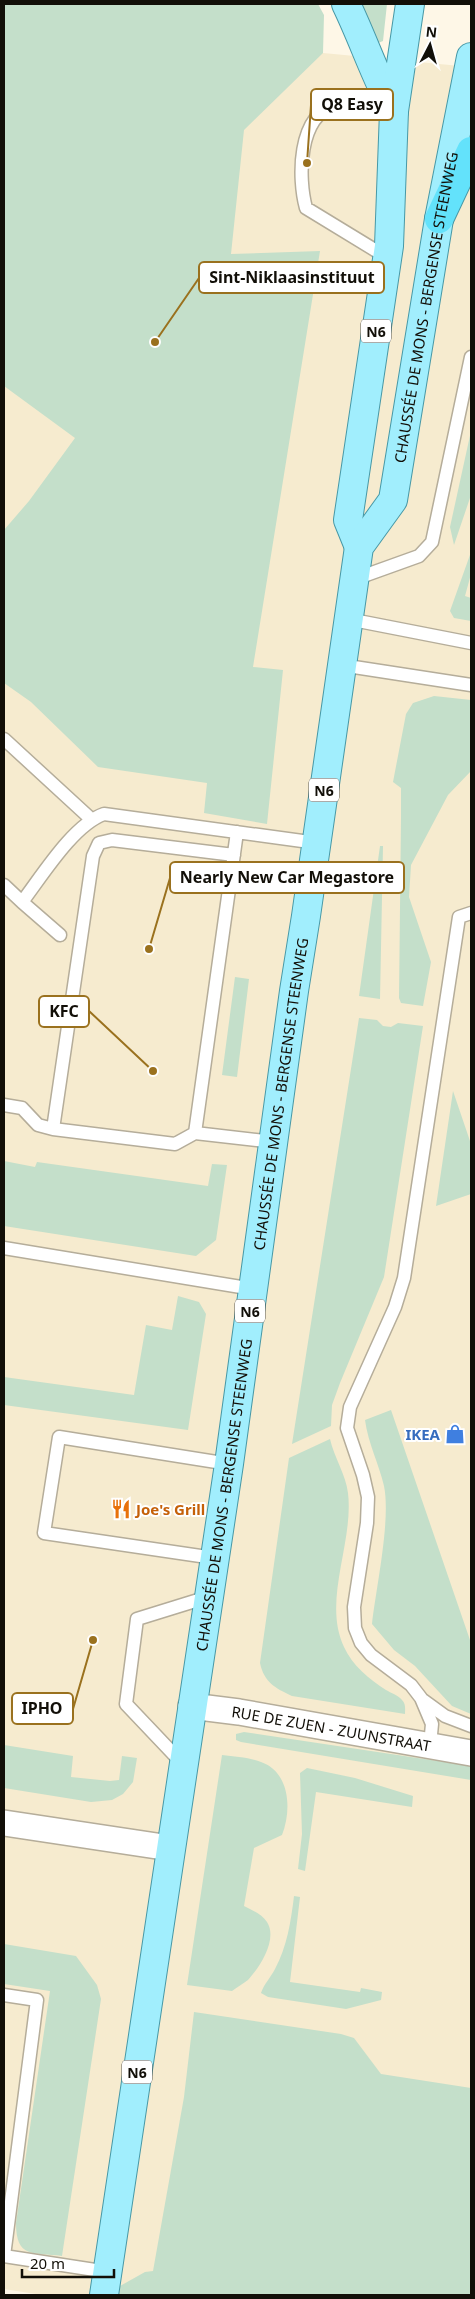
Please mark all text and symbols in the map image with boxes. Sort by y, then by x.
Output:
north arrow [405,20,455,70]
text: N [425,22,438,42]
callout: Q8 Easy [311,89,393,120]
text: Q8 Easy [321,93,384,115]
street label: CHAUSSÉE DE MONS - BERGENSE STEENWEG [389,150,462,464]
callout: Sint-Niklaasinstituut [199,262,384,293]
text: Sint-Niklaasinstituut [209,266,375,288]
road number: N6 [361,320,391,342]
road number: N6 [309,778,339,802]
callout: Nearly New Car Megastore [170,862,404,893]
text: Nearly New Car Megastore [180,866,394,888]
street label: CHAUSSÉE DE MONS - BERGENSE STEENWEG [248,936,312,1252]
callout: KFC [39,996,89,1027]
text: KFC [49,1000,79,1022]
road number: N6 [235,1300,265,1322]
street label: CHAUSSÉE DE MONS - BERGENSE STEENWEG [191,1337,256,1653]
shop icon: IKEA [444,1423,466,1445]
place label: IKEA [405,1424,441,1444]
restaurant icon: Joe's Grill [110,1498,132,1520]
place label: Joe's Grill [134,1499,205,1519]
callout: IPHO [12,1693,73,1724]
text: IPHO [21,1697,63,1719]
street label: RUE DE ZUEN - ZUUNSTRAAT [230,1701,433,1756]
road number: N6 [122,2060,152,2084]
scale bar [22,2246,115,2278]
text: 20 m [30,2253,65,2273]

